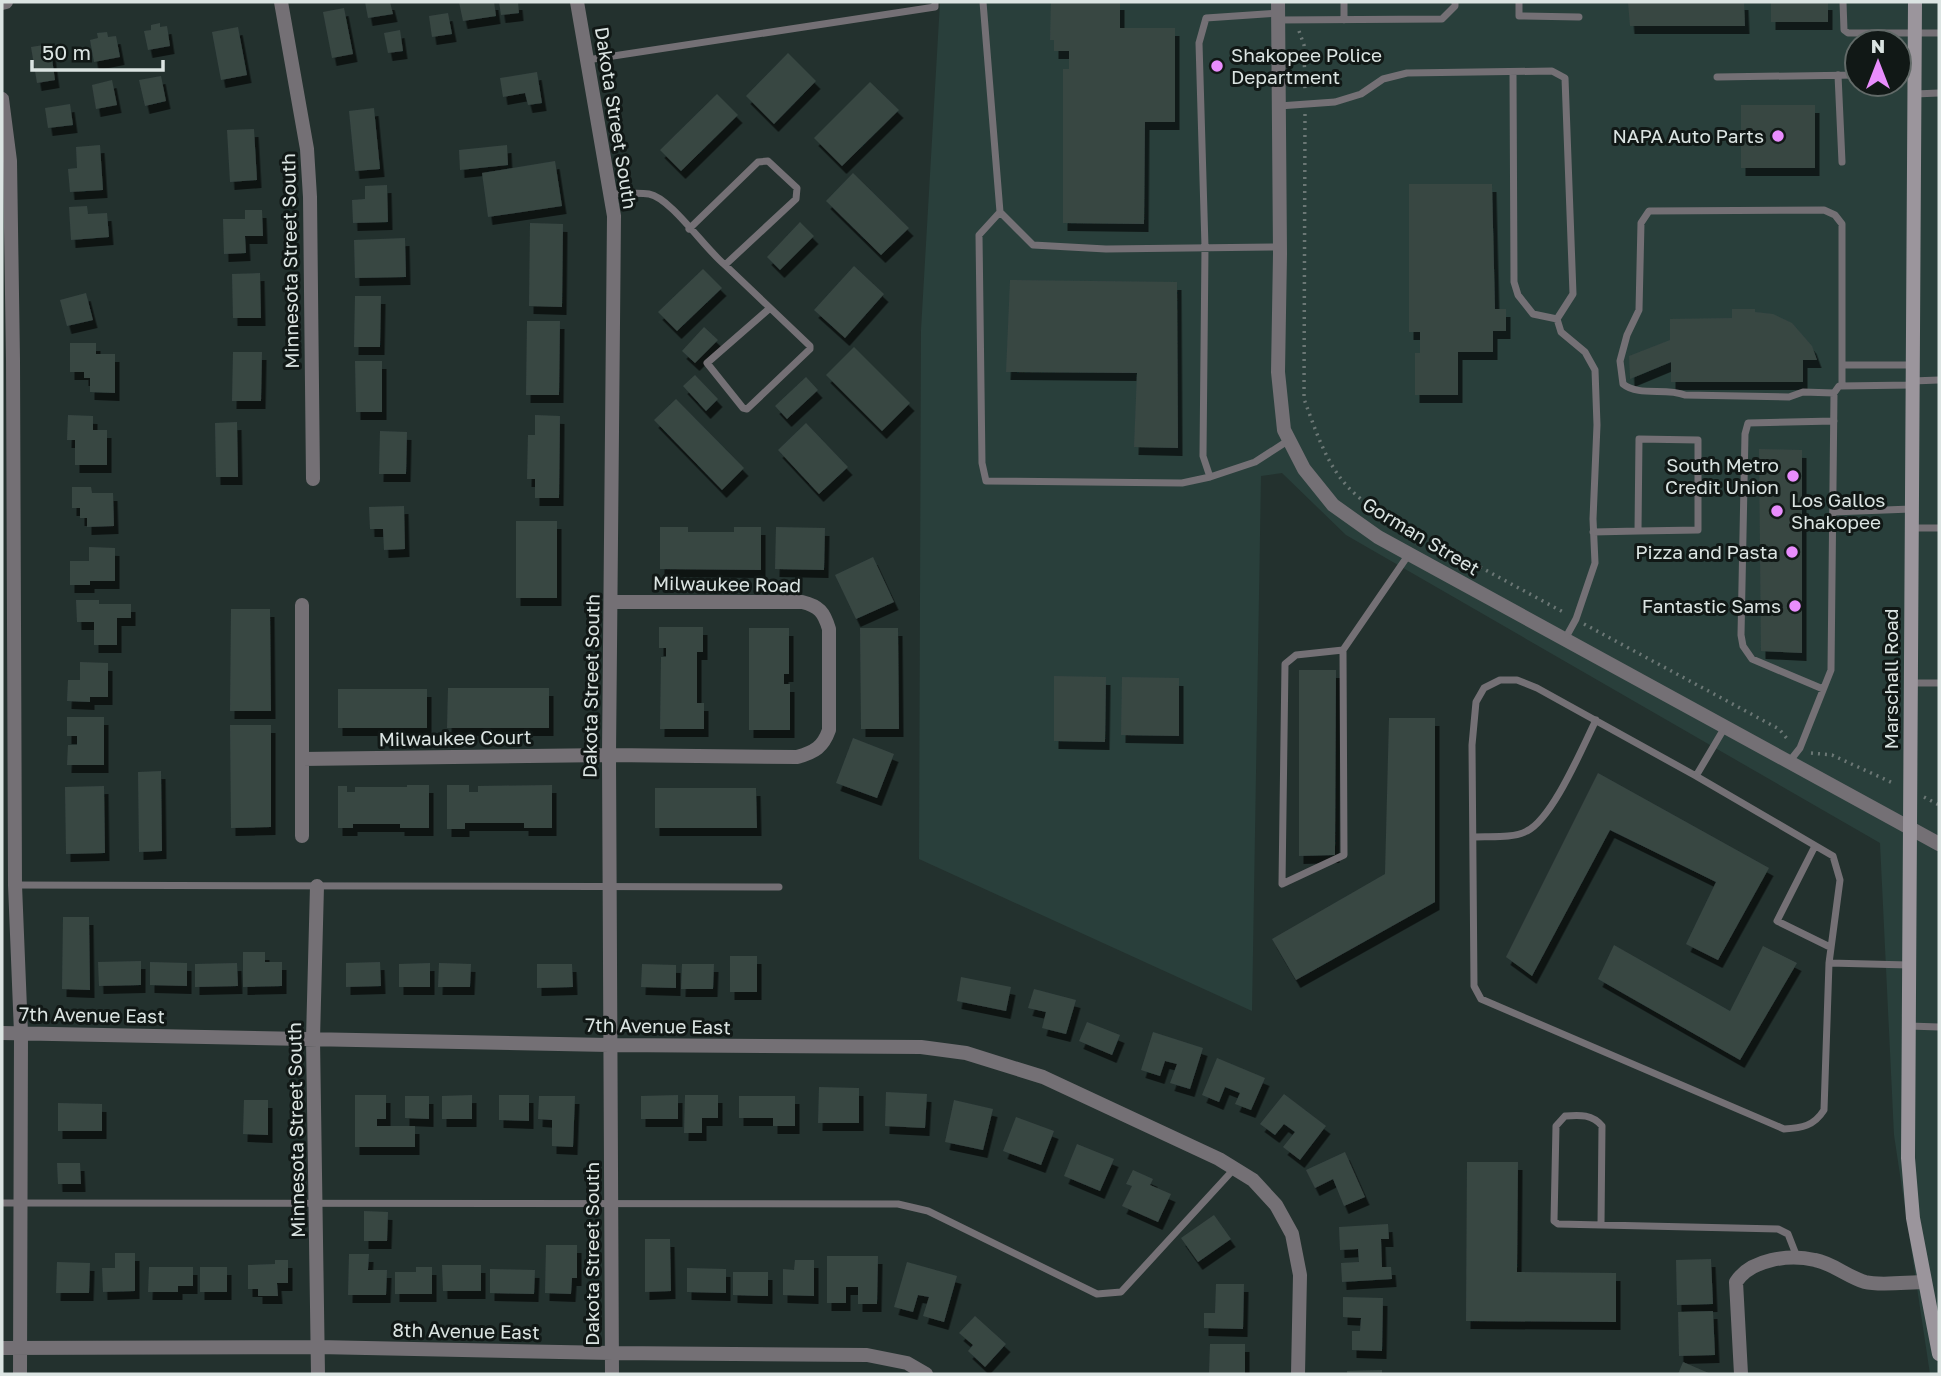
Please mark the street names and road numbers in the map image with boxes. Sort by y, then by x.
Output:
street label: Dakota Street South [591,25,642,211]
street label: Minnesota Street South [276,153,303,369]
street label: Gorman Street [1359,492,1484,580]
street label: Milwaukee Road [653,571,801,596]
street label: Dakota Street South [577,594,604,778]
street label: Marschall Road [1879,609,1902,749]
street label: Milwaukee Court [378,725,532,750]
street label: 7th Avenue East [19,1002,165,1027]
street label: 7th Avenue East [585,1013,731,1038]
street label: Minnesota Street South [282,1022,309,1238]
street label: Dakota Street South [580,1162,603,1346]
street label: 8th Avenue East [392,1318,540,1343]

